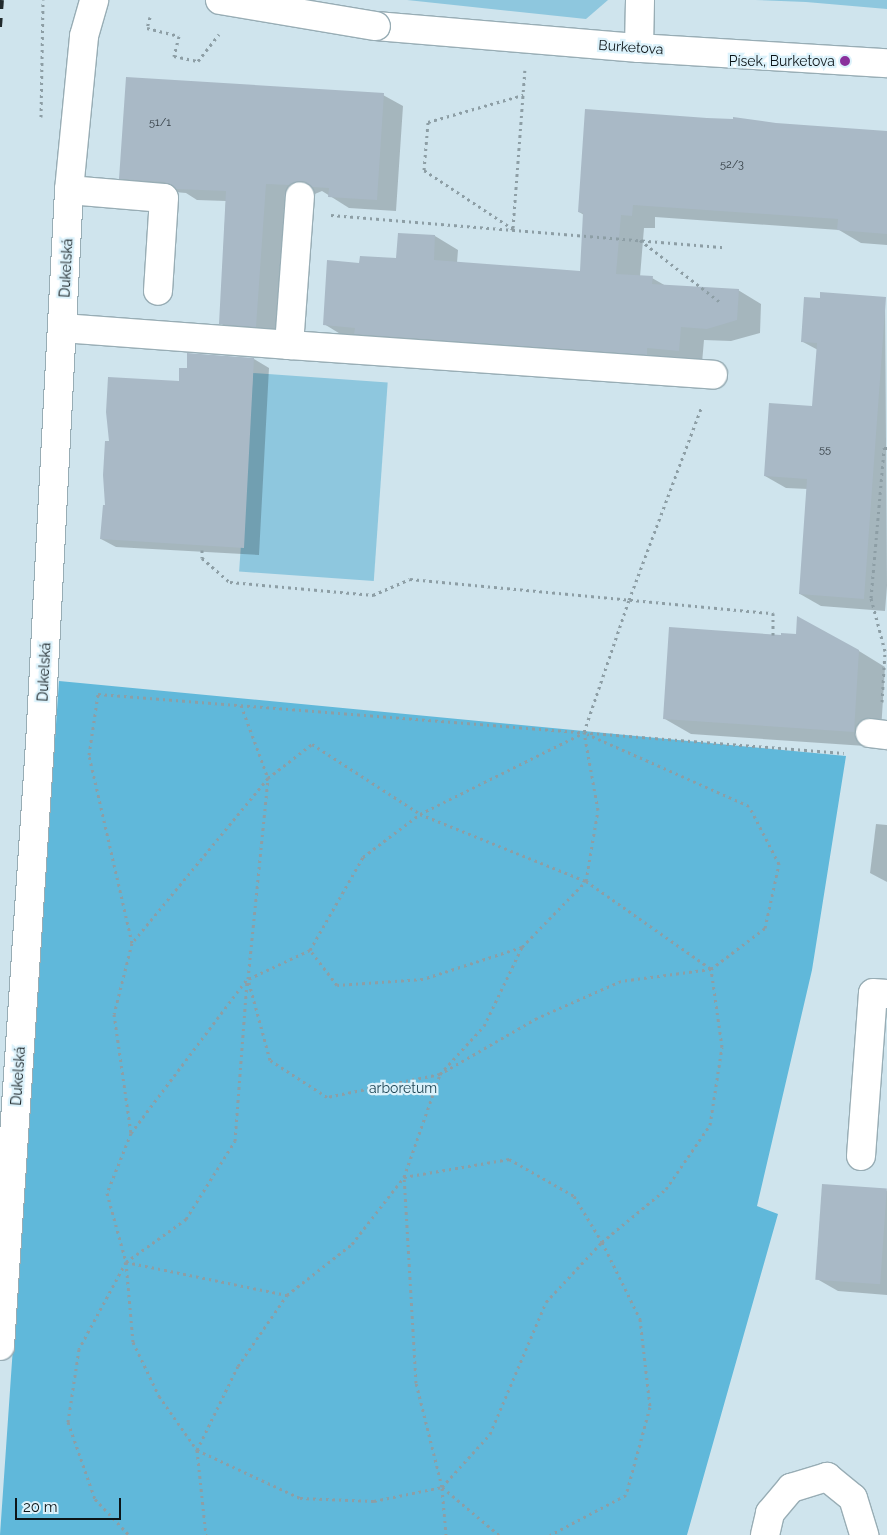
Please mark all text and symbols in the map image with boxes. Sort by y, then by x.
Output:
street label: Burketova [598,36,664,58]
place label: Písek, Burketova [729,53,835,69]
marker: Písek, Burketova [839,55,851,67]
house number: 51/1 [149,116,171,130]
house number: 52/3 [720,158,744,172]
street label: Dukelská [56,238,76,298]
house number: 55 [819,443,831,457]
street label: Dukelská [34,642,54,702]
street label: Dukelská [8,1046,28,1106]
park label: arboretum [369,1080,437,1096]
scale bar [18,1488,124,1520]
text: 20 m [23,1498,58,1516]

